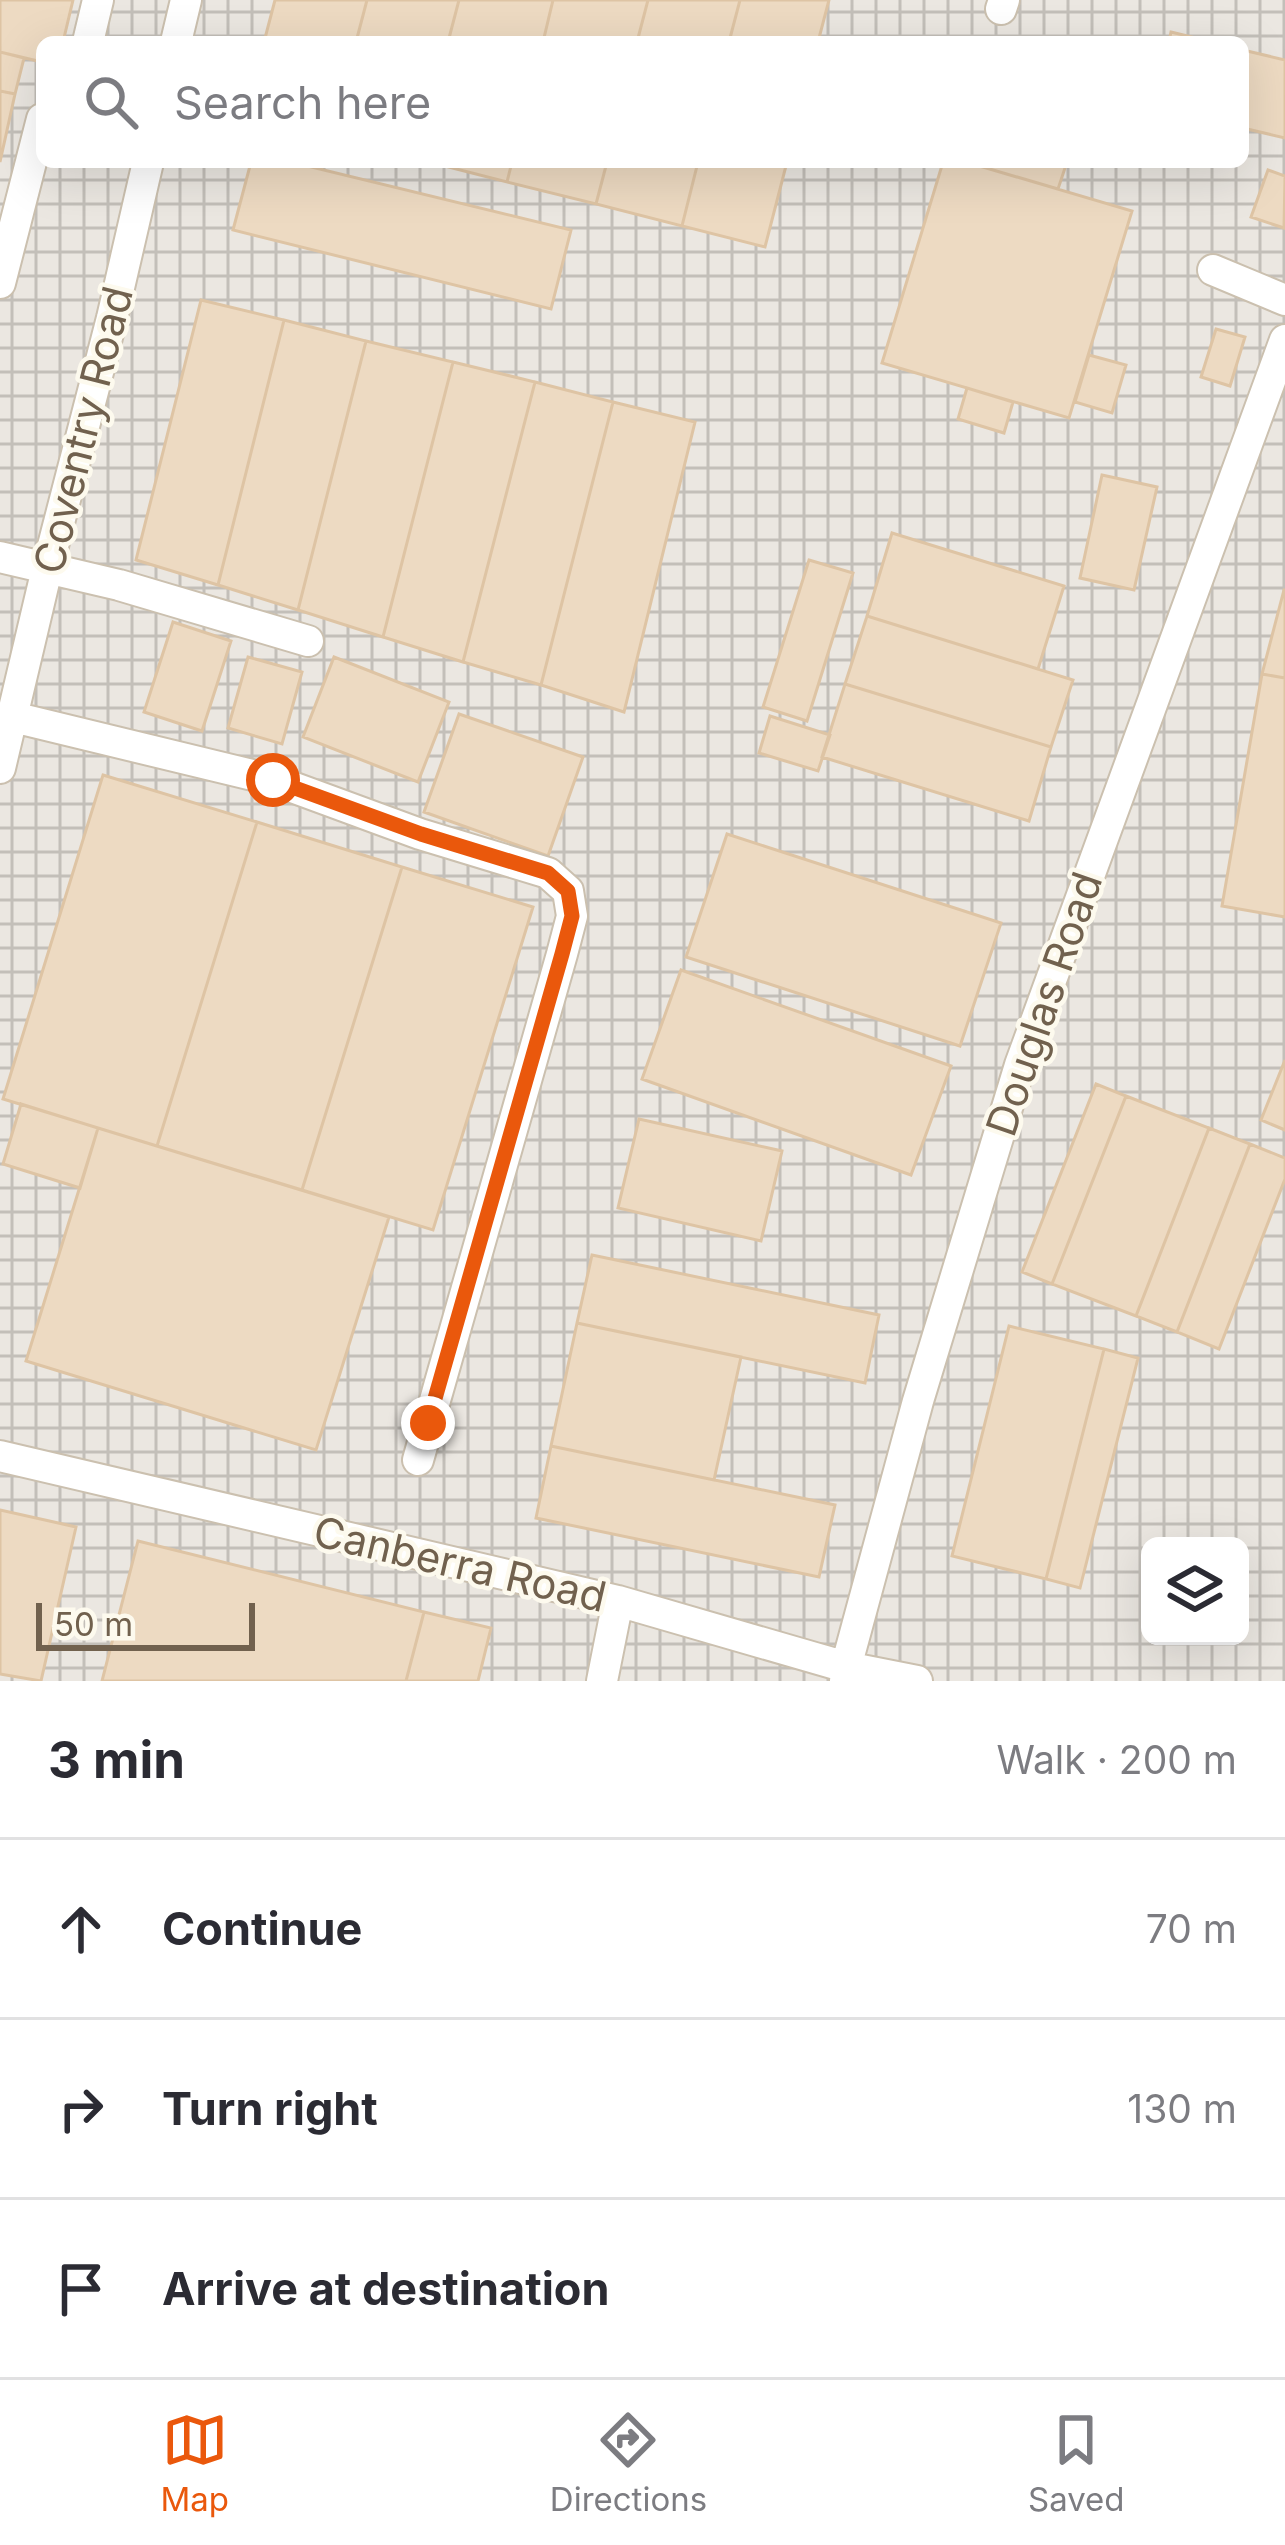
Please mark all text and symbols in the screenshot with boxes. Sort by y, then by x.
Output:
search box [36,36,1249,168]
icon: search [78,69,144,135]
text: Search here [174,75,431,130]
street label: Coventry Road [22,281,143,579]
route start [246,753,300,807]
street label: Douglas Road [975,865,1112,1142]
route end [401,1396,455,1450]
street label: Canberra Road [309,1505,611,1622]
map controls [1141,1537,1249,1645]
button: layers [1141,1537,1249,1645]
scale bar [36,1597,255,1650]
text: 50 m [54,1604,133,1644]
text: 3 min [48,1729,185,1790]
text: Walk · 200 m [997,1736,1237,1783]
icon: ahead [48,1896,114,1962]
text: Continue [162,1901,362,1956]
text: 70 m [1146,1905,1237,1952]
icon: right [48,2076,114,2142]
text: Turn right [162,2081,378,2136]
text: 130 m [1127,2085,1237,2132]
icon: arrive [48,2256,114,2322]
text: Arrive at destination [162,2261,609,2316]
tab: Map [160,2407,229,2519]
tab: Directions [550,2407,707,2519]
tab: Saved [1028,2407,1125,2519]

